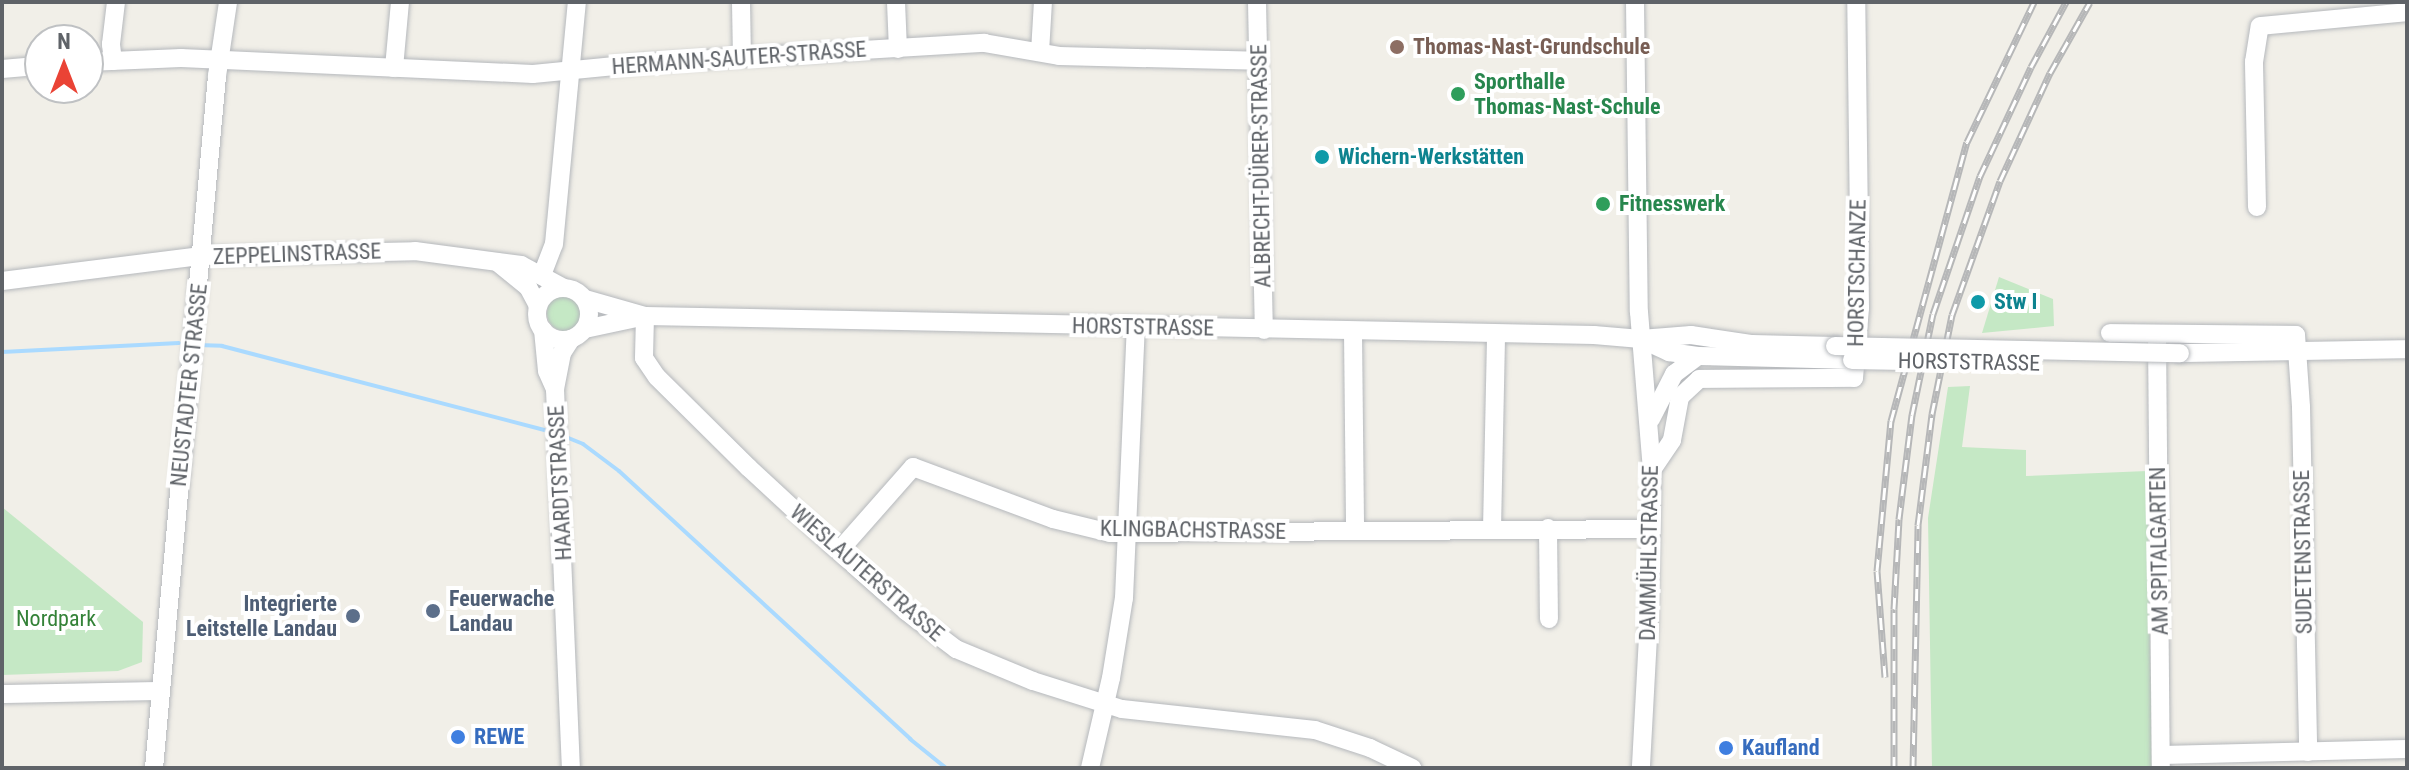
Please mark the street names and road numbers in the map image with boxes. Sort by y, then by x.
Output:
street label: HERMANN-SAUTER-STRASSE [611,36,867,80]
street label: ALBRECHT-DÜRER-STRASSE [1246,44,1276,288]
street label: HORSTSCHANZE [1843,199,1871,347]
street label: ZEPPELINSTRASSE [212,238,382,270]
street label: NEUSTADTER STRASSE [165,282,213,488]
street label: HORSTSTRASSE [1072,313,1214,341]
street label: HORSTSTRASSE [1898,348,2040,376]
street label: HAARDTSTRASSE [543,405,577,561]
street label: DAMMÜHLSTRASSE [1634,465,1664,641]
street label: AM SPITALGARTEN [2144,466,2174,636]
street label: SUDETENSTRASSE [2288,470,2318,634]
street label: WIESLAUTERSTRASSE [785,499,949,647]
street label: KLINGBACHSTRASSE [1100,515,1286,545]

